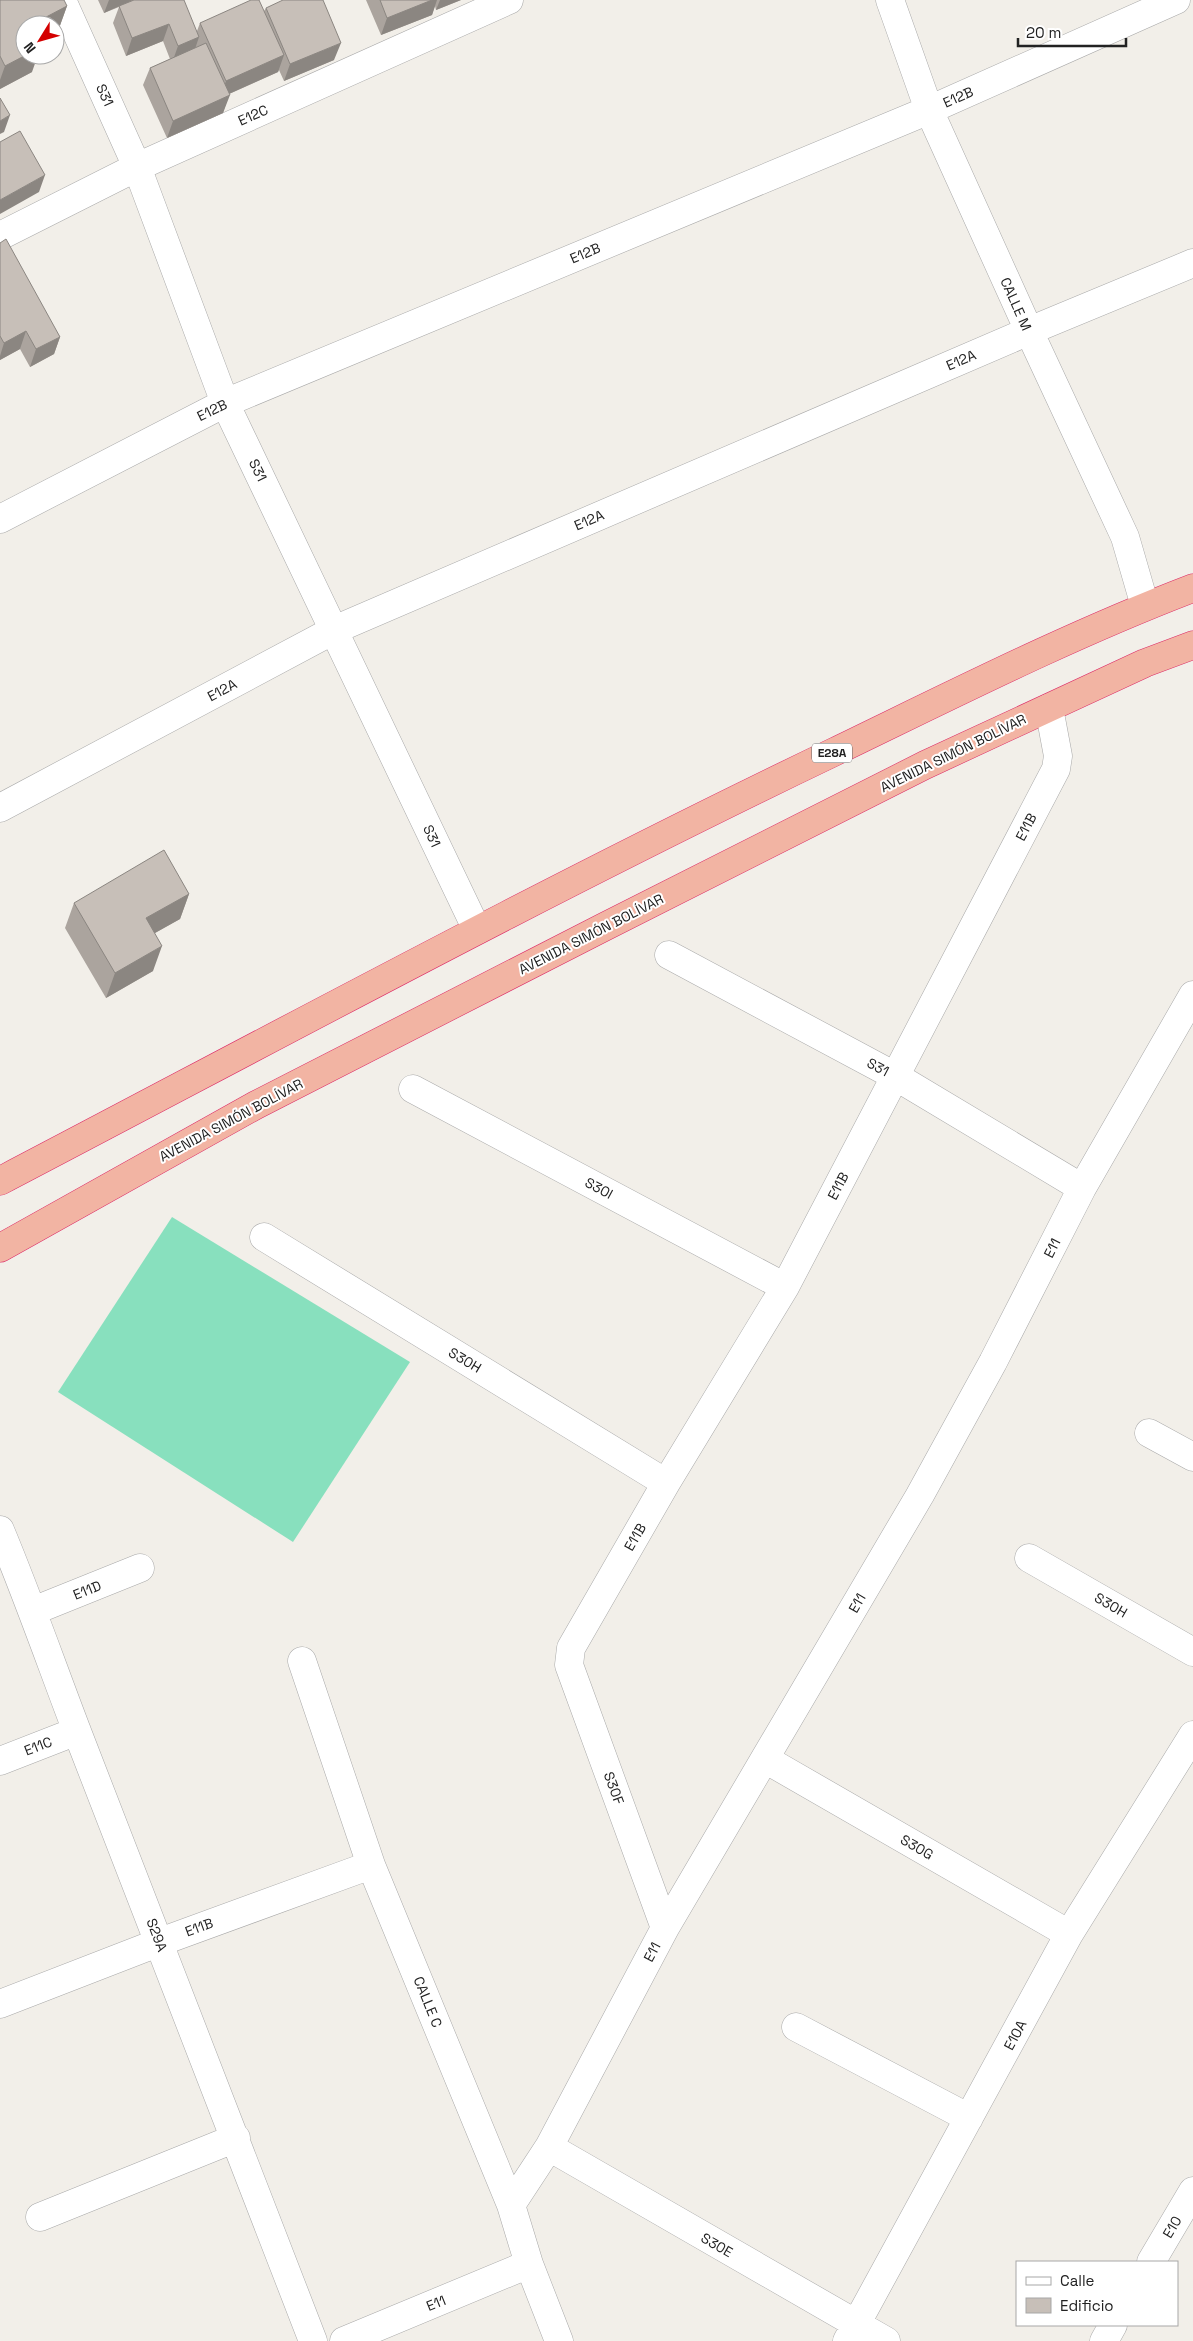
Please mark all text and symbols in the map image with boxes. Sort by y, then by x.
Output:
north arrow [15,15,65,65]
scale bar [1018,15,1126,47]
text: 20 m [1026,23,1061,42]
text: N [20,39,40,57]
street label: S31 [92,81,118,109]
street label: E12B [940,82,976,112]
street label: E12C [235,100,271,130]
street label: E12B [567,239,603,267]
street label: CALLE M [996,274,1036,334]
street label: E12A [943,346,979,374]
street label: E12B [194,395,230,425]
street label: S31 [245,456,271,484]
street label: E12A [571,506,607,534]
street label: E12A [204,675,240,705]
street label: AVENIDA SIMÓN BOLÍVAR [877,710,1029,796]
road number: E28A [812,744,852,762]
street label: E11B [1011,810,1041,844]
street label: S31 [419,822,445,850]
street label: AVENIDA SIMÓN BOLÍVAR [515,890,667,978]
street label: S31 [864,1054,892,1080]
street label: AVENIDA SIMÓN BOLÍVAR [156,1074,306,1166]
street label: E11B [823,1169,853,1203]
street label: S30I [582,1173,616,1203]
street label: E11 [1040,1235,1064,1261]
street label: S30H [445,1343,485,1377]
street label: E11B [620,1520,650,1554]
street label: E11D [70,1576,104,1604]
street label: S30H [1091,1588,1131,1622]
street label: E11 [844,1590,870,1616]
street label: E11C [21,1732,55,1760]
street label: S30F [600,1769,628,1807]
street label: S30G [897,1830,937,1864]
street label: E11B [182,1914,216,1940]
street label: S29A [142,1916,172,1954]
street label: E11 [639,1939,665,1965]
street label: CALLE C [410,1974,446,2030]
street label: E10A [1000,2017,1030,2053]
street label: E10 [1158,2213,1186,2241]
street label: S30E [698,2229,736,2261]
legend [1016,2261,1178,2326]
text: Calle [1060,2271,1095,2290]
street label: E11 [424,2291,448,2315]
text: Edificio [1060,2296,1114,2315]

